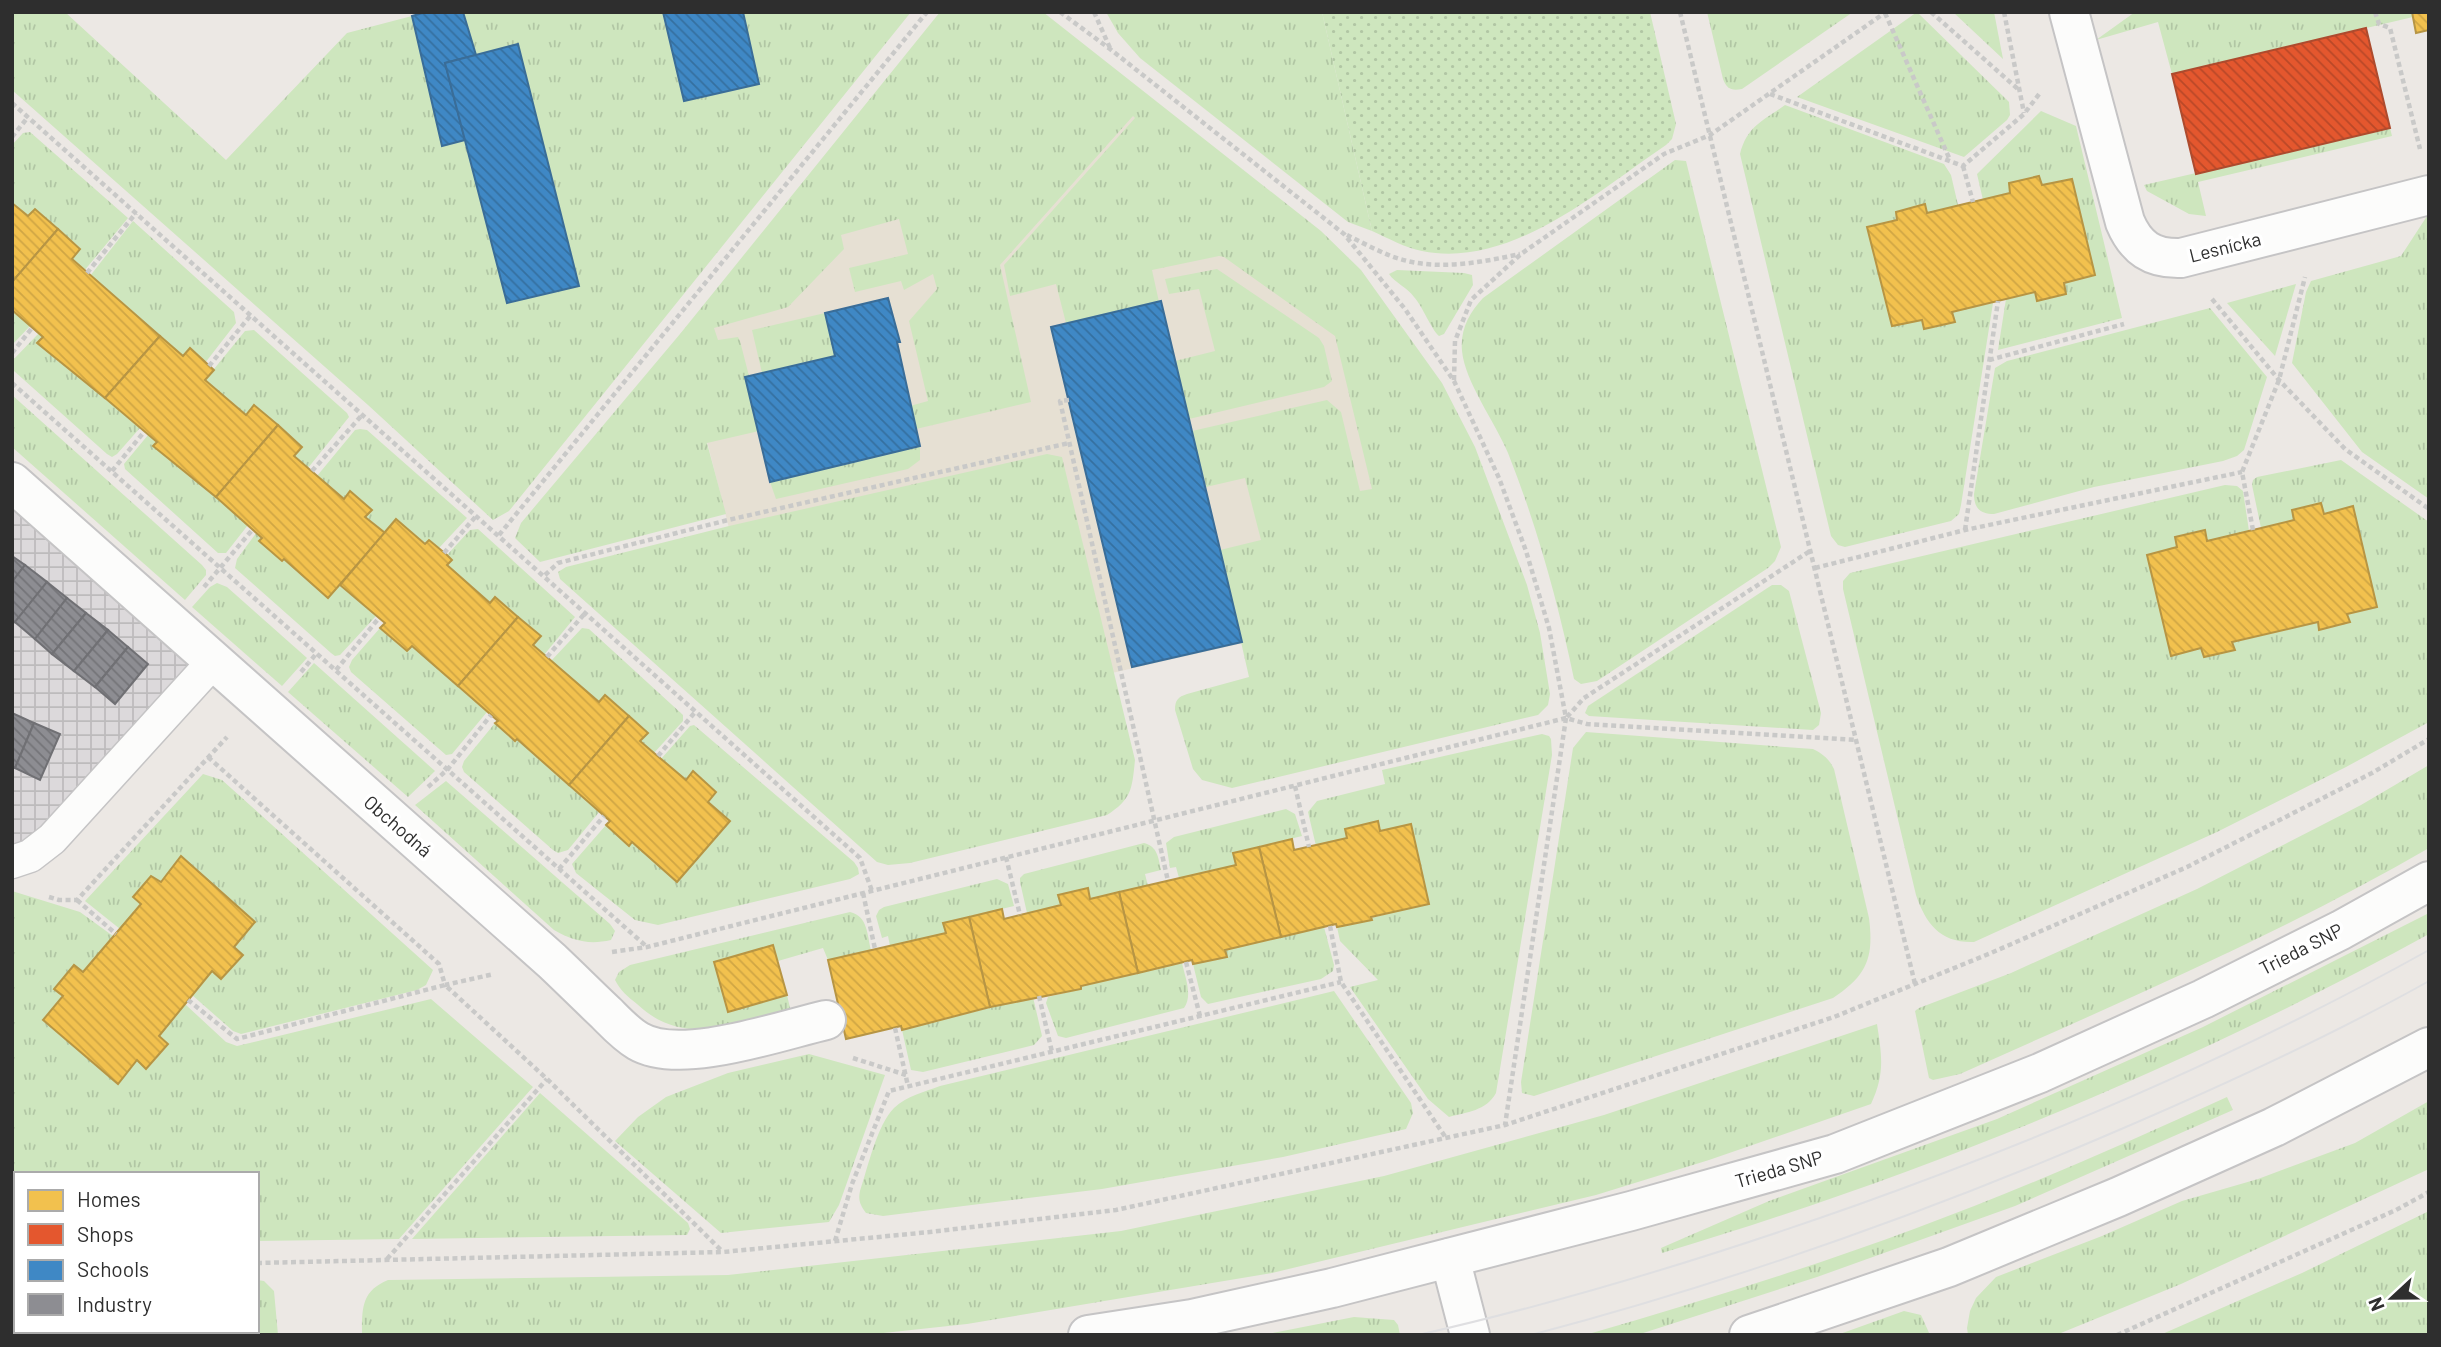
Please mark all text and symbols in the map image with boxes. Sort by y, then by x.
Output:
street label: Lesnícka [2187,227,2263,267]
street label: Obchodná [360,790,437,861]
street label: Trieda SNP [2255,918,2346,979]
street label: Trieda SNP [1732,1145,1826,1192]
legend [14,1172,259,1333]
text: Homes [77,1186,141,1211]
text: Shops [77,1221,134,1246]
text: Schools [77,1256,149,1281]
north arrow [2357,1263,2427,1333]
text: Industry [77,1291,152,1316]
text: N [2363,1294,2389,1315]

